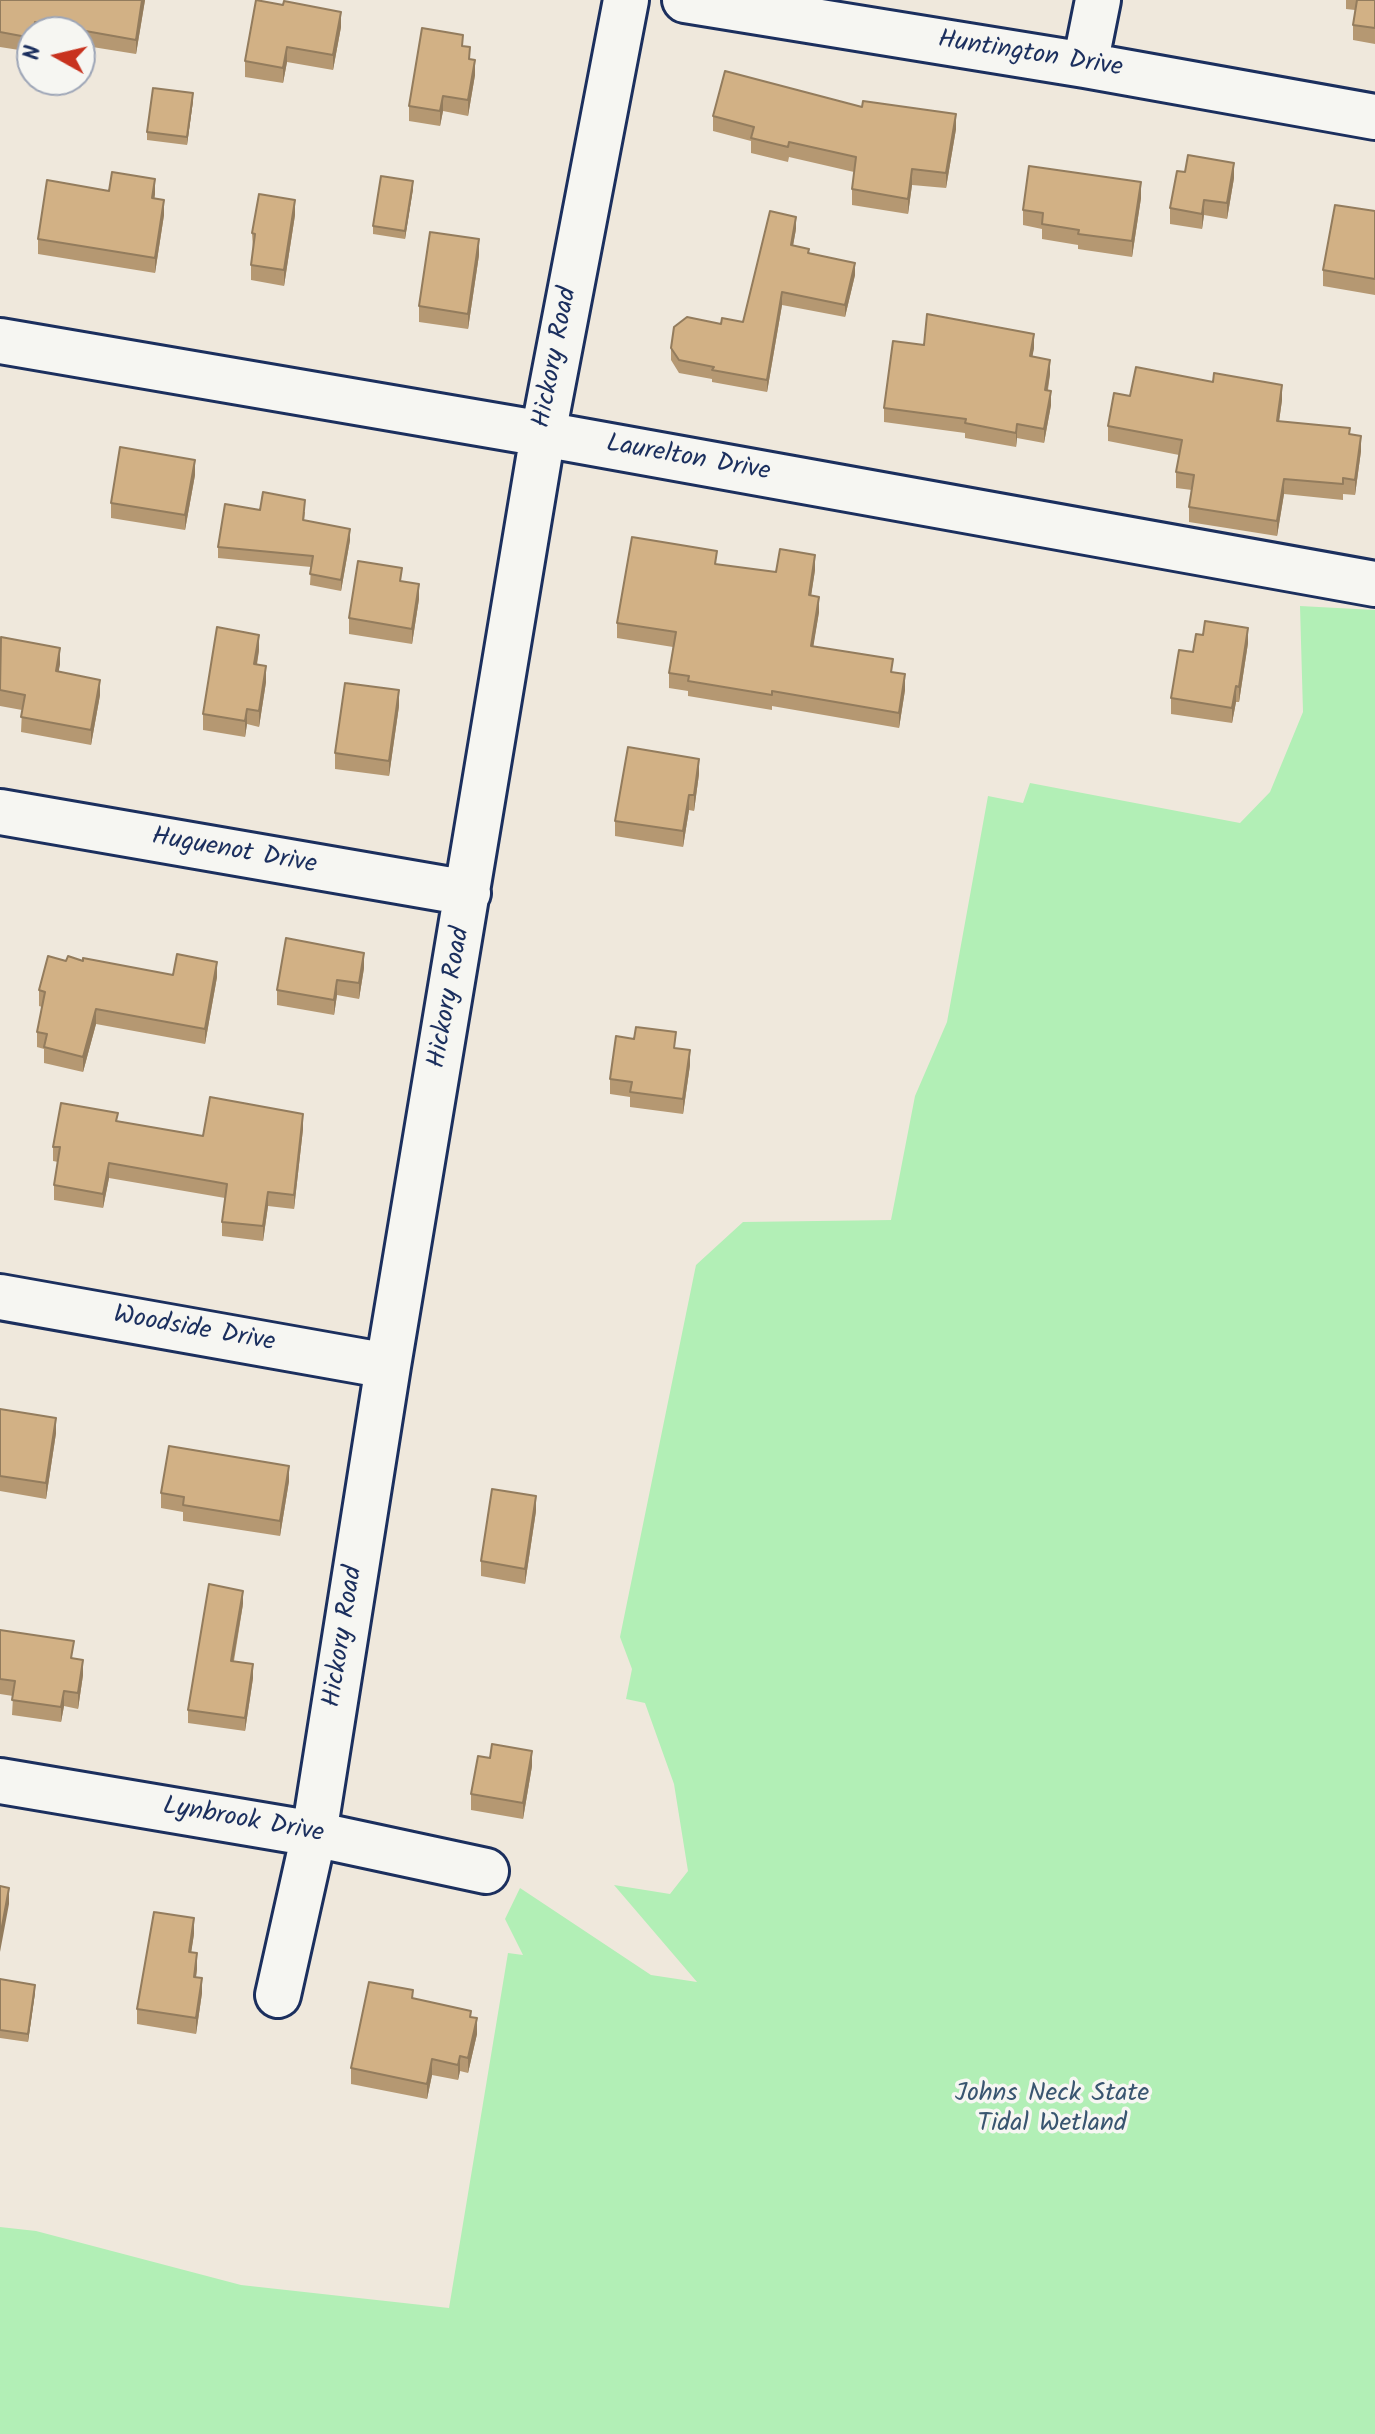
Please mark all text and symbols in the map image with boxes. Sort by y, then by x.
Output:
north arrow [16,16,96,96]
street label: Huntington Drive [935,26,1125,86]
text: N [15,44,52,62]
street label: Hickory Road [528,285,586,431]
street label: Laurelton Drive [604,430,772,490]
street label: Huguenot Drive [149,823,319,883]
street label: Hickory Road [423,925,479,1071]
street label: Woodside Drive [111,1301,277,1361]
street label: Hickory Road [318,1564,372,1710]
street label: Lynbrook Drive [160,1792,326,1852]
park label: Johns Neck State Tidal Wetland [955,2080,1149,2142]

